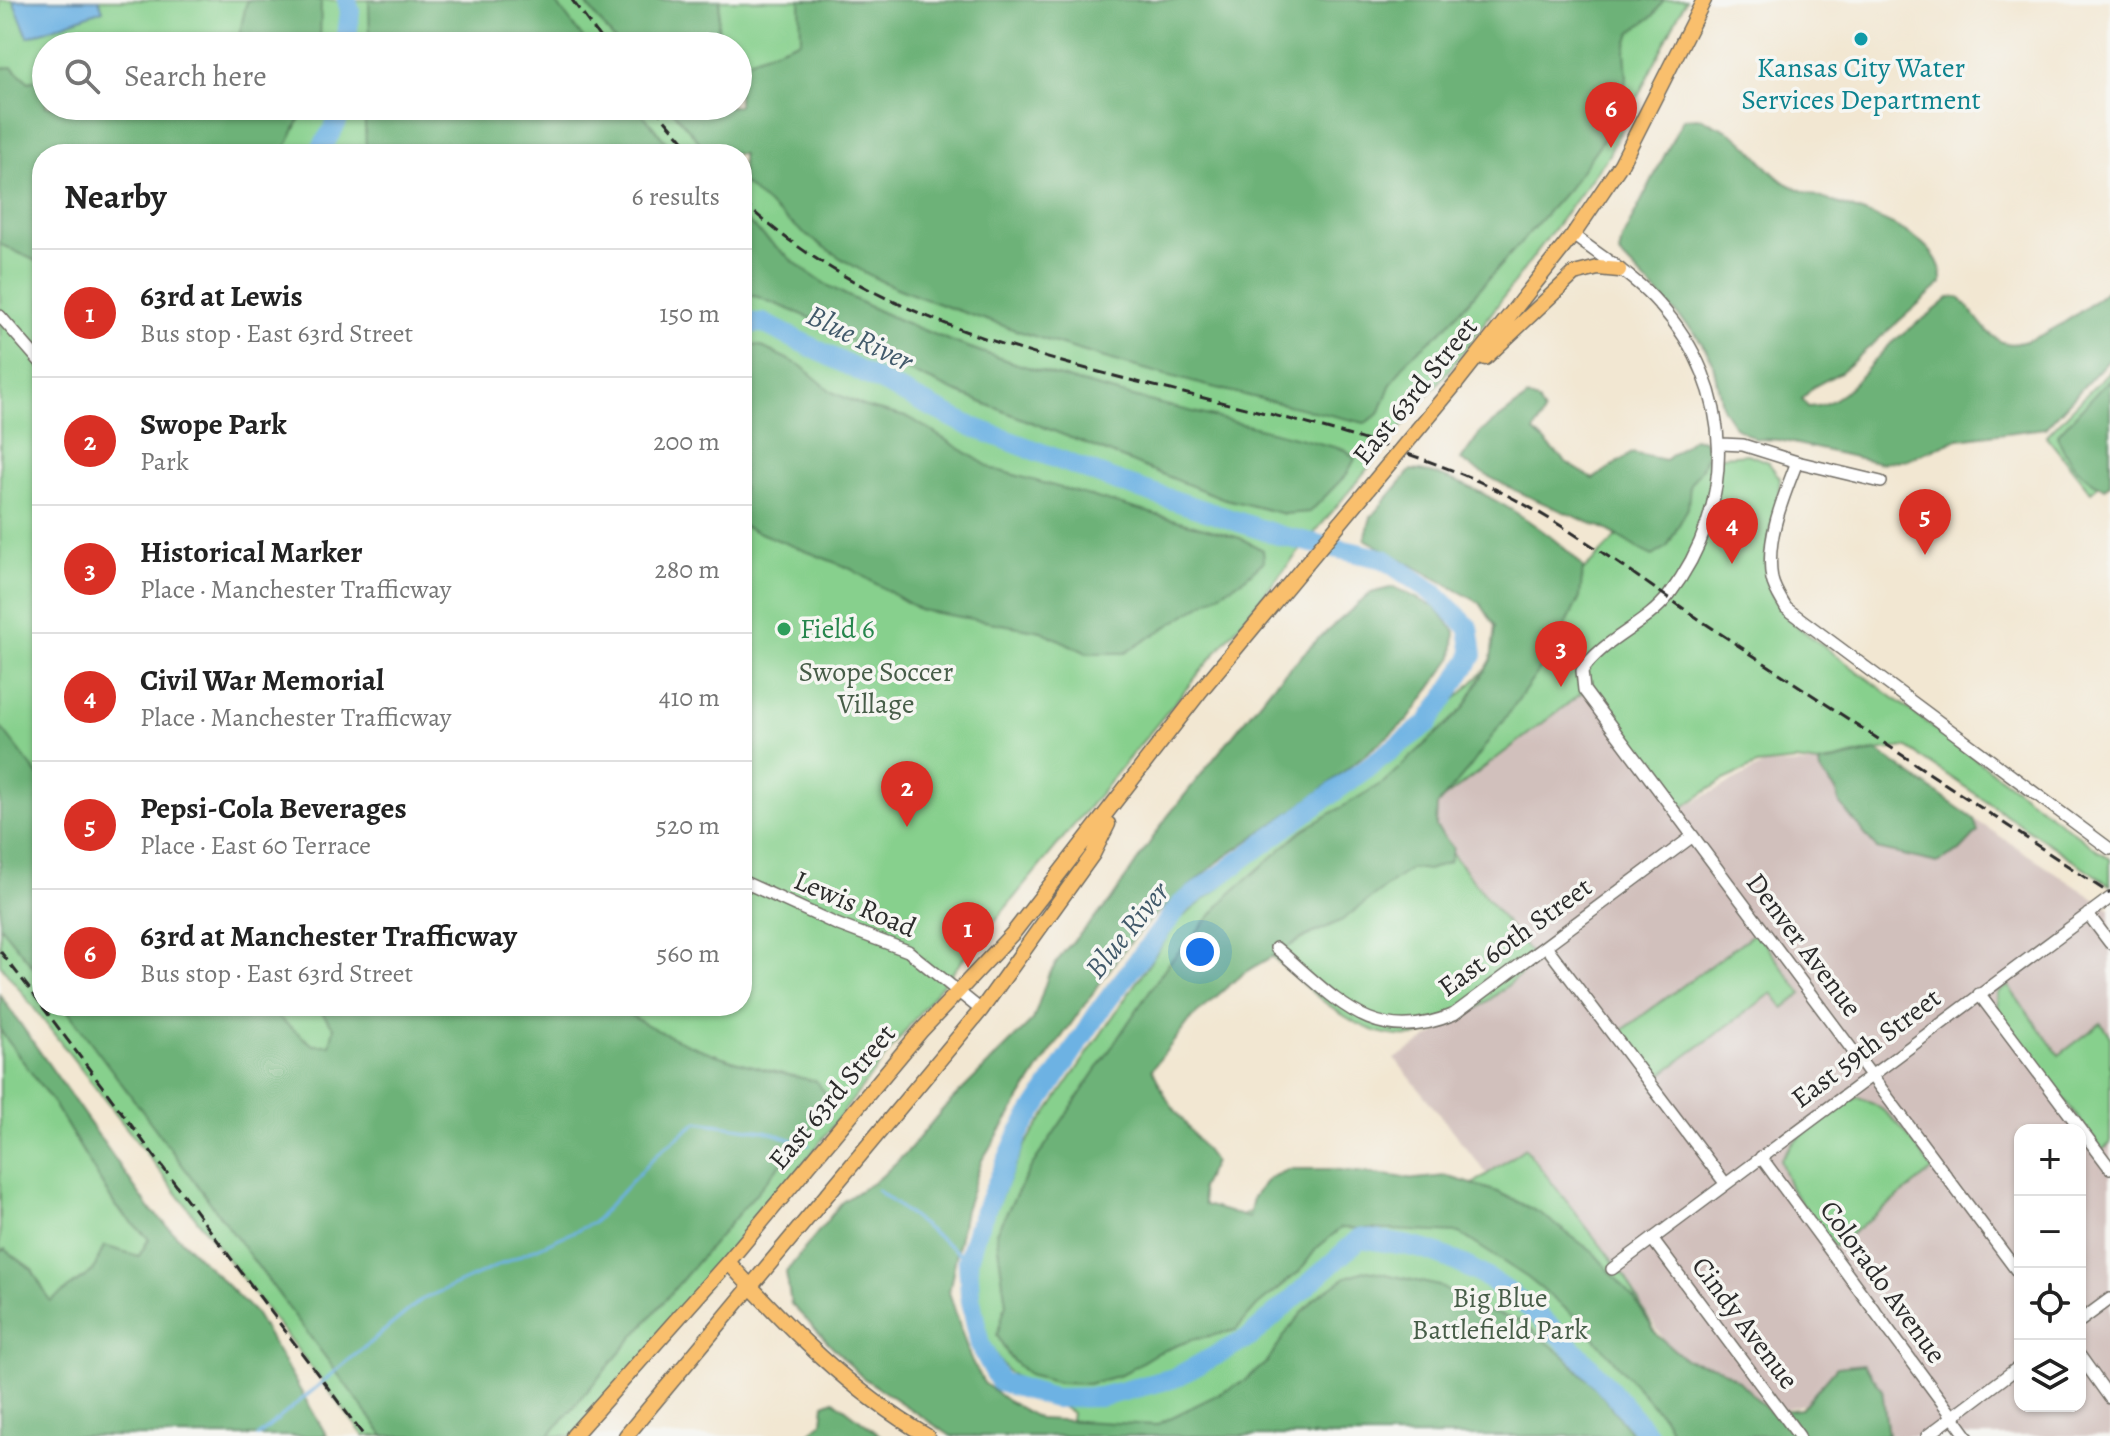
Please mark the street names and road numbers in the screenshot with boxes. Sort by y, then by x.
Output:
street label: East 63rd Street [1344,309,1486,473]
street label: Lewis Road [788,861,923,947]
street label: Denver Avenue [1737,865,1871,1025]
street label: East 60th Street [1430,868,1600,1006]
street label: East 59th Street [1783,979,1949,1117]
street label: East 63rd Street [760,1016,904,1178]
street label: Colorado Avenue [1811,1193,1955,1371]
street label: Cindy Avenue [1683,1249,1807,1397]

